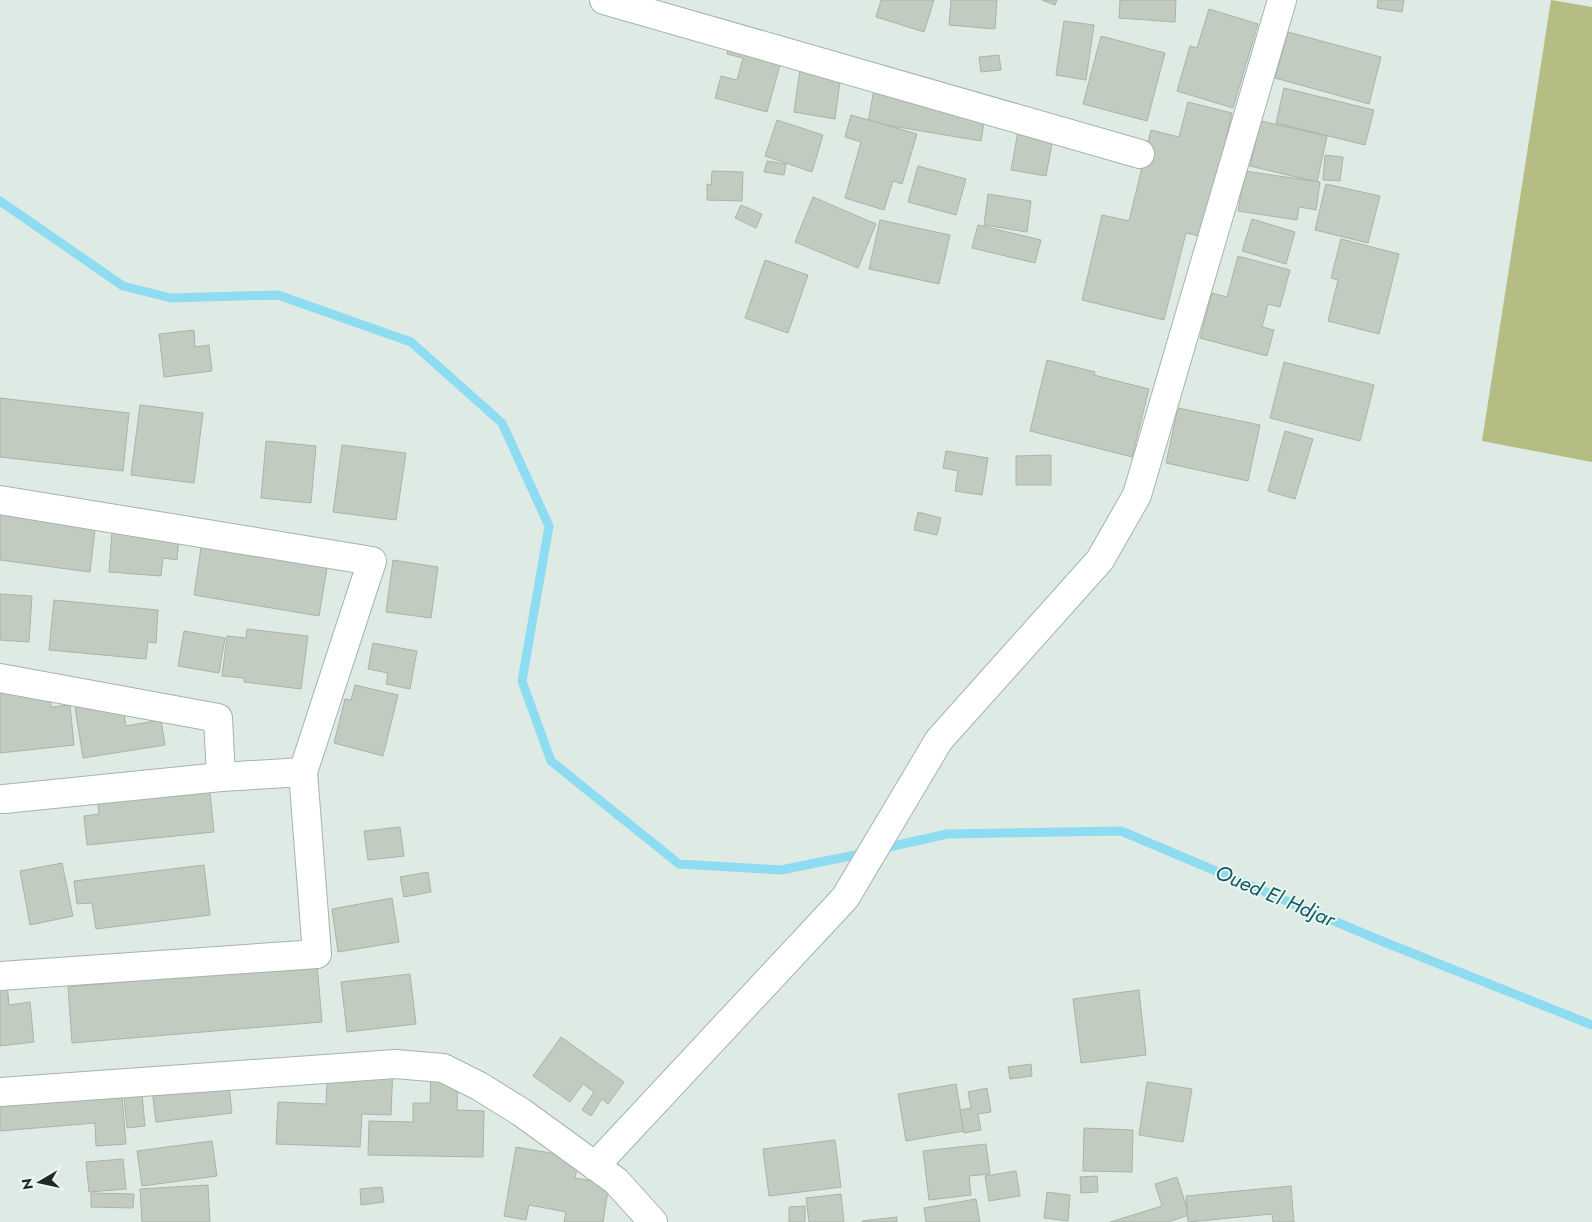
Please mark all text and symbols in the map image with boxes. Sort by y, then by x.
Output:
water label: Oued El Hdjar [1211,857,1340,935]
north arrow [15,1157,65,1207]
text: N [16,1177,38,1191]

